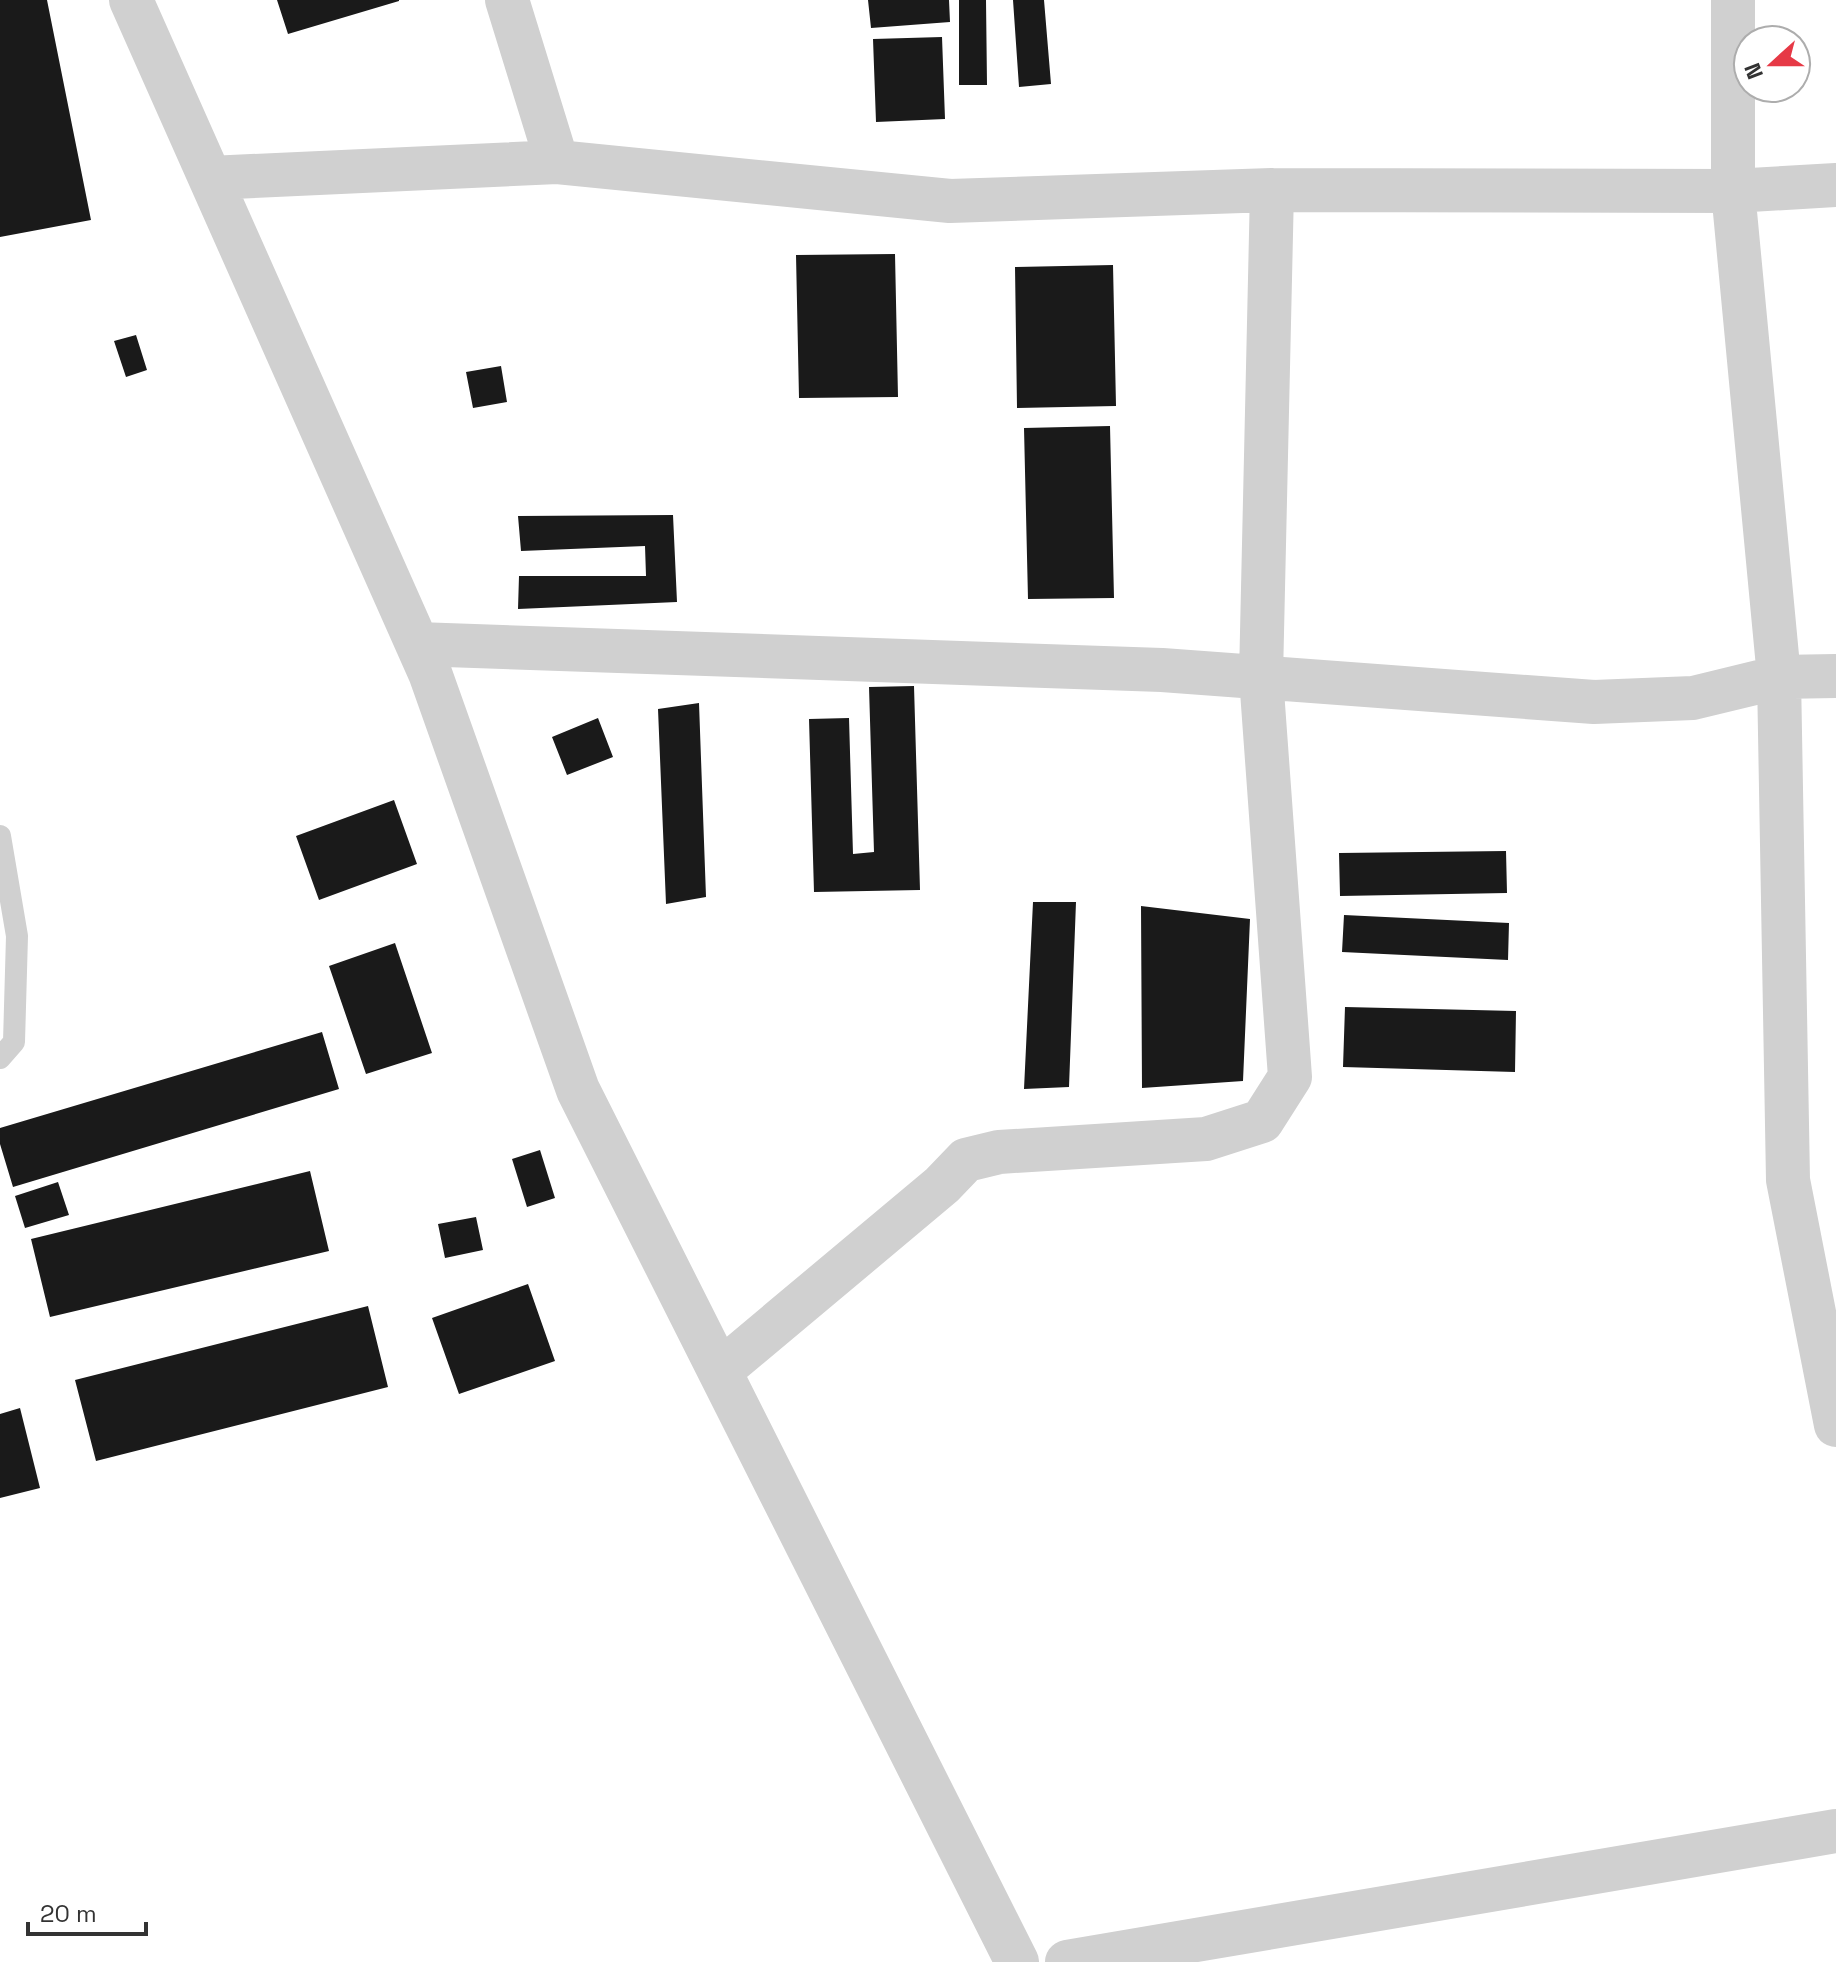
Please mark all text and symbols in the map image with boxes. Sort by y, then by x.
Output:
north arrow [1732,24,1812,104]
text: N [1738,59,1769,83]
scale bar [28,1886,146,1936]
text: 20 m [40,1898,97,1929]

